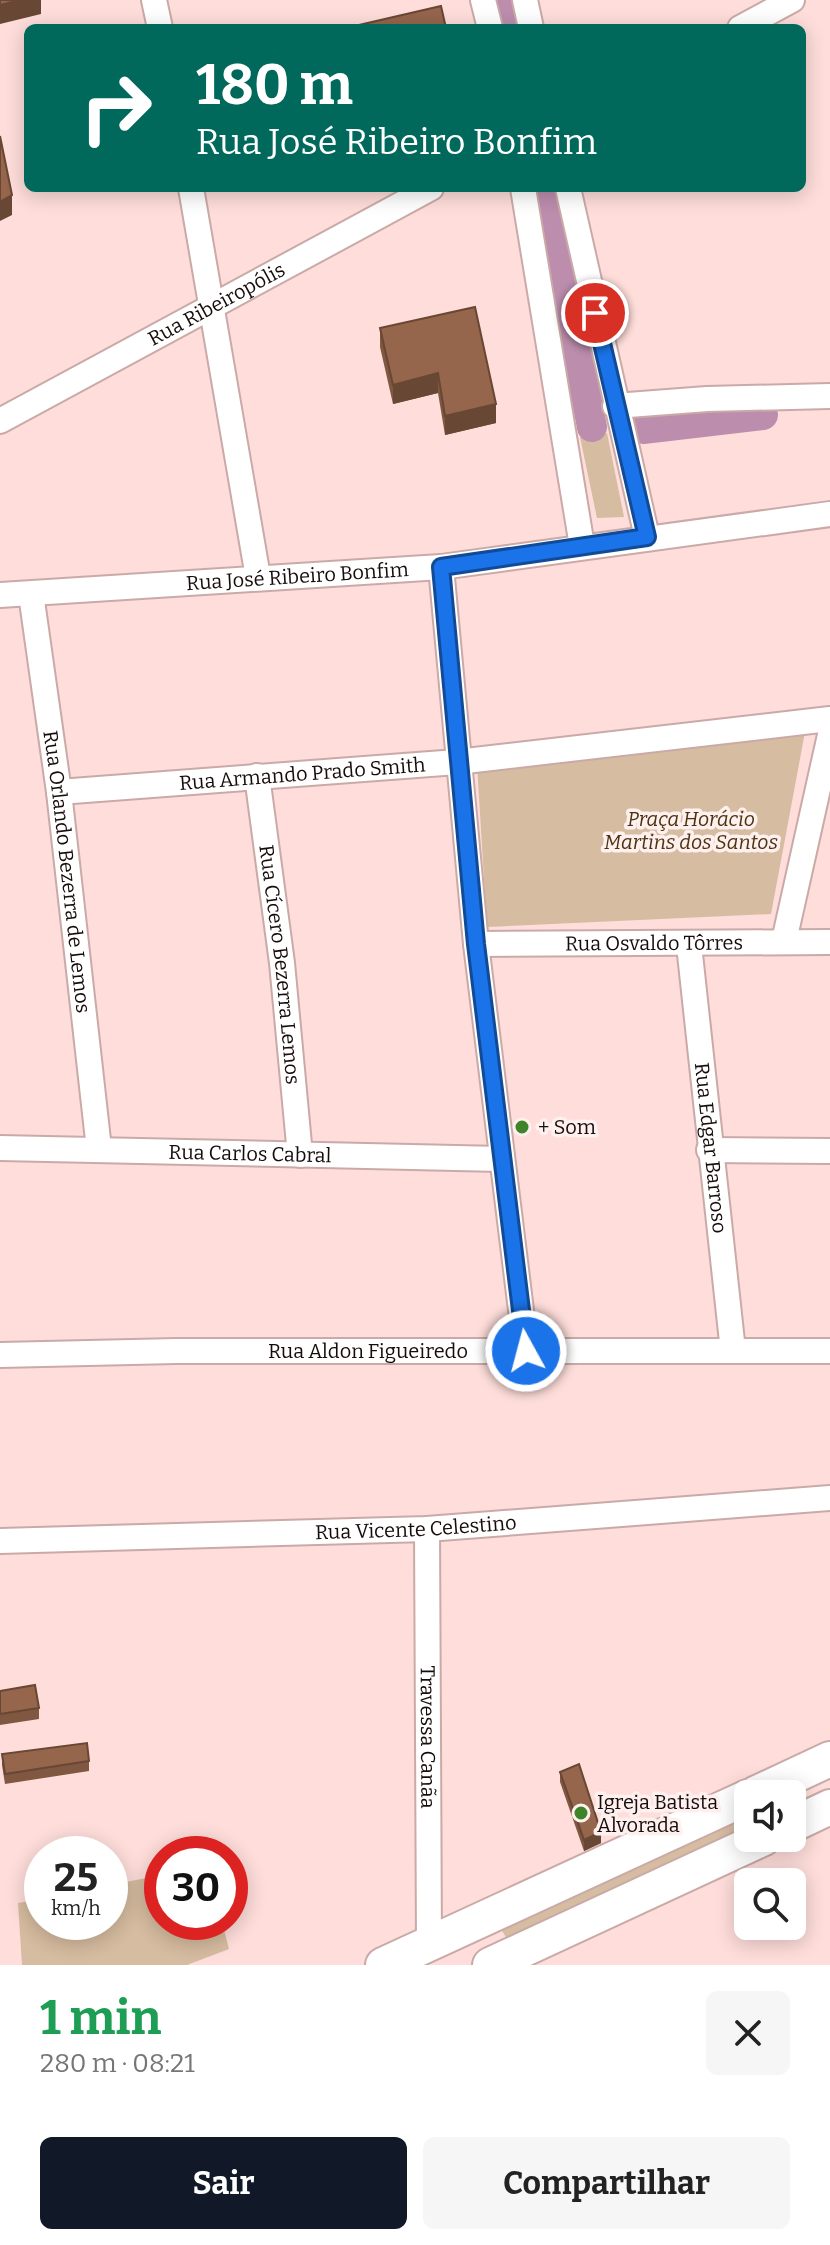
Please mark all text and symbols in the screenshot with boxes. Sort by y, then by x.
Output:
text: 180 m [196,52,353,119]
icon: right [64,56,168,160]
text: Rua José Ribeiro Bonfim [196,120,597,164]
street label: Rua Ribeiropólis [144,257,289,351]
pin [561,279,629,347]
icon: arrive [573,291,617,335]
street label: Rua José Ribeiro Bonfim [185,557,409,595]
street label: Rua Orlando Bezerra de Lemos [38,729,96,1014]
street label: Rua Armando Prado Smith [178,752,427,795]
park label: Praça Horácio Martins dos Santos [604,807,778,854]
street label: Rua Cícero Bezerra Lemos [254,843,305,1085]
street label: Rua Osvaldo Tôrres [565,930,743,955]
street label: Rua Edgar Barroso [690,1061,732,1235]
place label: + Som [538,1115,596,1139]
marker: + Som [513,1118,531,1136]
street label: Rua Carlos Cabral [168,1140,332,1167]
position arrow [484,1309,568,1393]
street label: Rua Aldon Figueiredo [268,1339,468,1363]
street label: Rua Vicente Celestino [315,1510,517,1544]
street label: Travessa Canãa [416,1665,440,1809]
map controls [734,1780,806,1940]
button: sound [734,1780,806,1852]
place label: Igreja Batista Alvorada [597,1790,718,1837]
marker: Igreja Batista Alvorada [572,1804,590,1822]
speed limit sign: 30 [144,1836,248,1940]
text: 25 [54,1854,98,1902]
button: search [734,1868,806,1940]
text: km/h [51,1896,101,1920]
text: 1 min [40,1989,161,2047]
button: close [706,1991,790,2075]
text: 280 m · 08:21 [40,2048,195,2079]
button: Sair [40,2137,407,2229]
button: Compartilhar [423,2137,790,2229]

